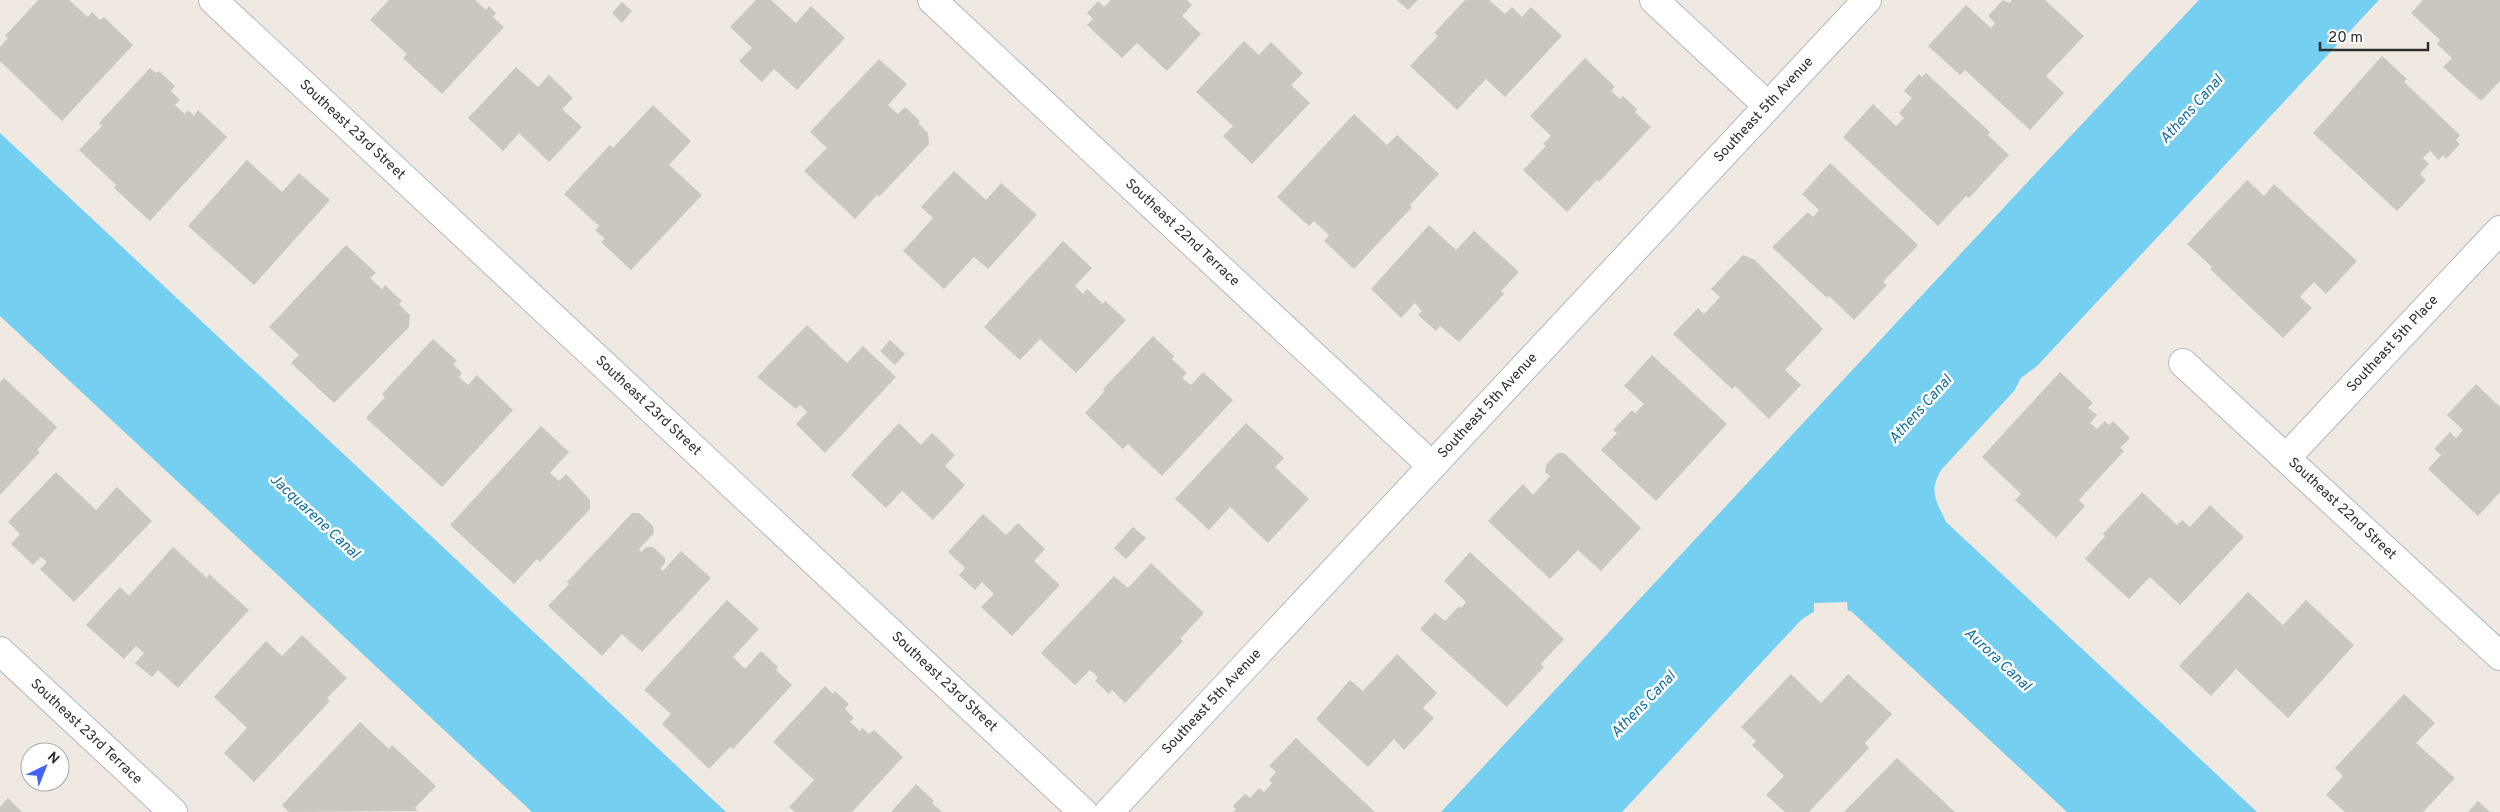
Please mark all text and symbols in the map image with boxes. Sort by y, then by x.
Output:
scale bar [2320,20,2428,52]
text: 20 m [2328,29,2363,48]
street label: Southeast 5th Avenue [1711,54,1817,166]
water label: Athens Canal [2156,71,2228,148]
street label: Southeast 23rd Street [296,77,408,183]
street label: Southeast 22nd Terrace [1121,176,1243,290]
street label: Southeast 5th Place [2344,292,2442,396]
street label: Southeast 5th Avenue [1435,350,1541,462]
street label: Southeast 23rd Street [592,353,704,459]
water label: Athens Canal [1885,371,1957,448]
street label: Southeast 22nd Street [2284,454,2400,564]
water label: Jacquarene Canal [265,470,364,564]
water label: Aurora Canal [1960,624,2035,696]
street label: Southeast 23rd Street [888,629,1000,735]
street label: Southeast 5th Avenue [1159,646,1265,758]
water label: Athens Canal [1607,667,1681,742]
street label: Southeast 23rd Terrace [27,676,145,788]
north arrow [20,742,70,792]
text: N [43,749,62,768]

